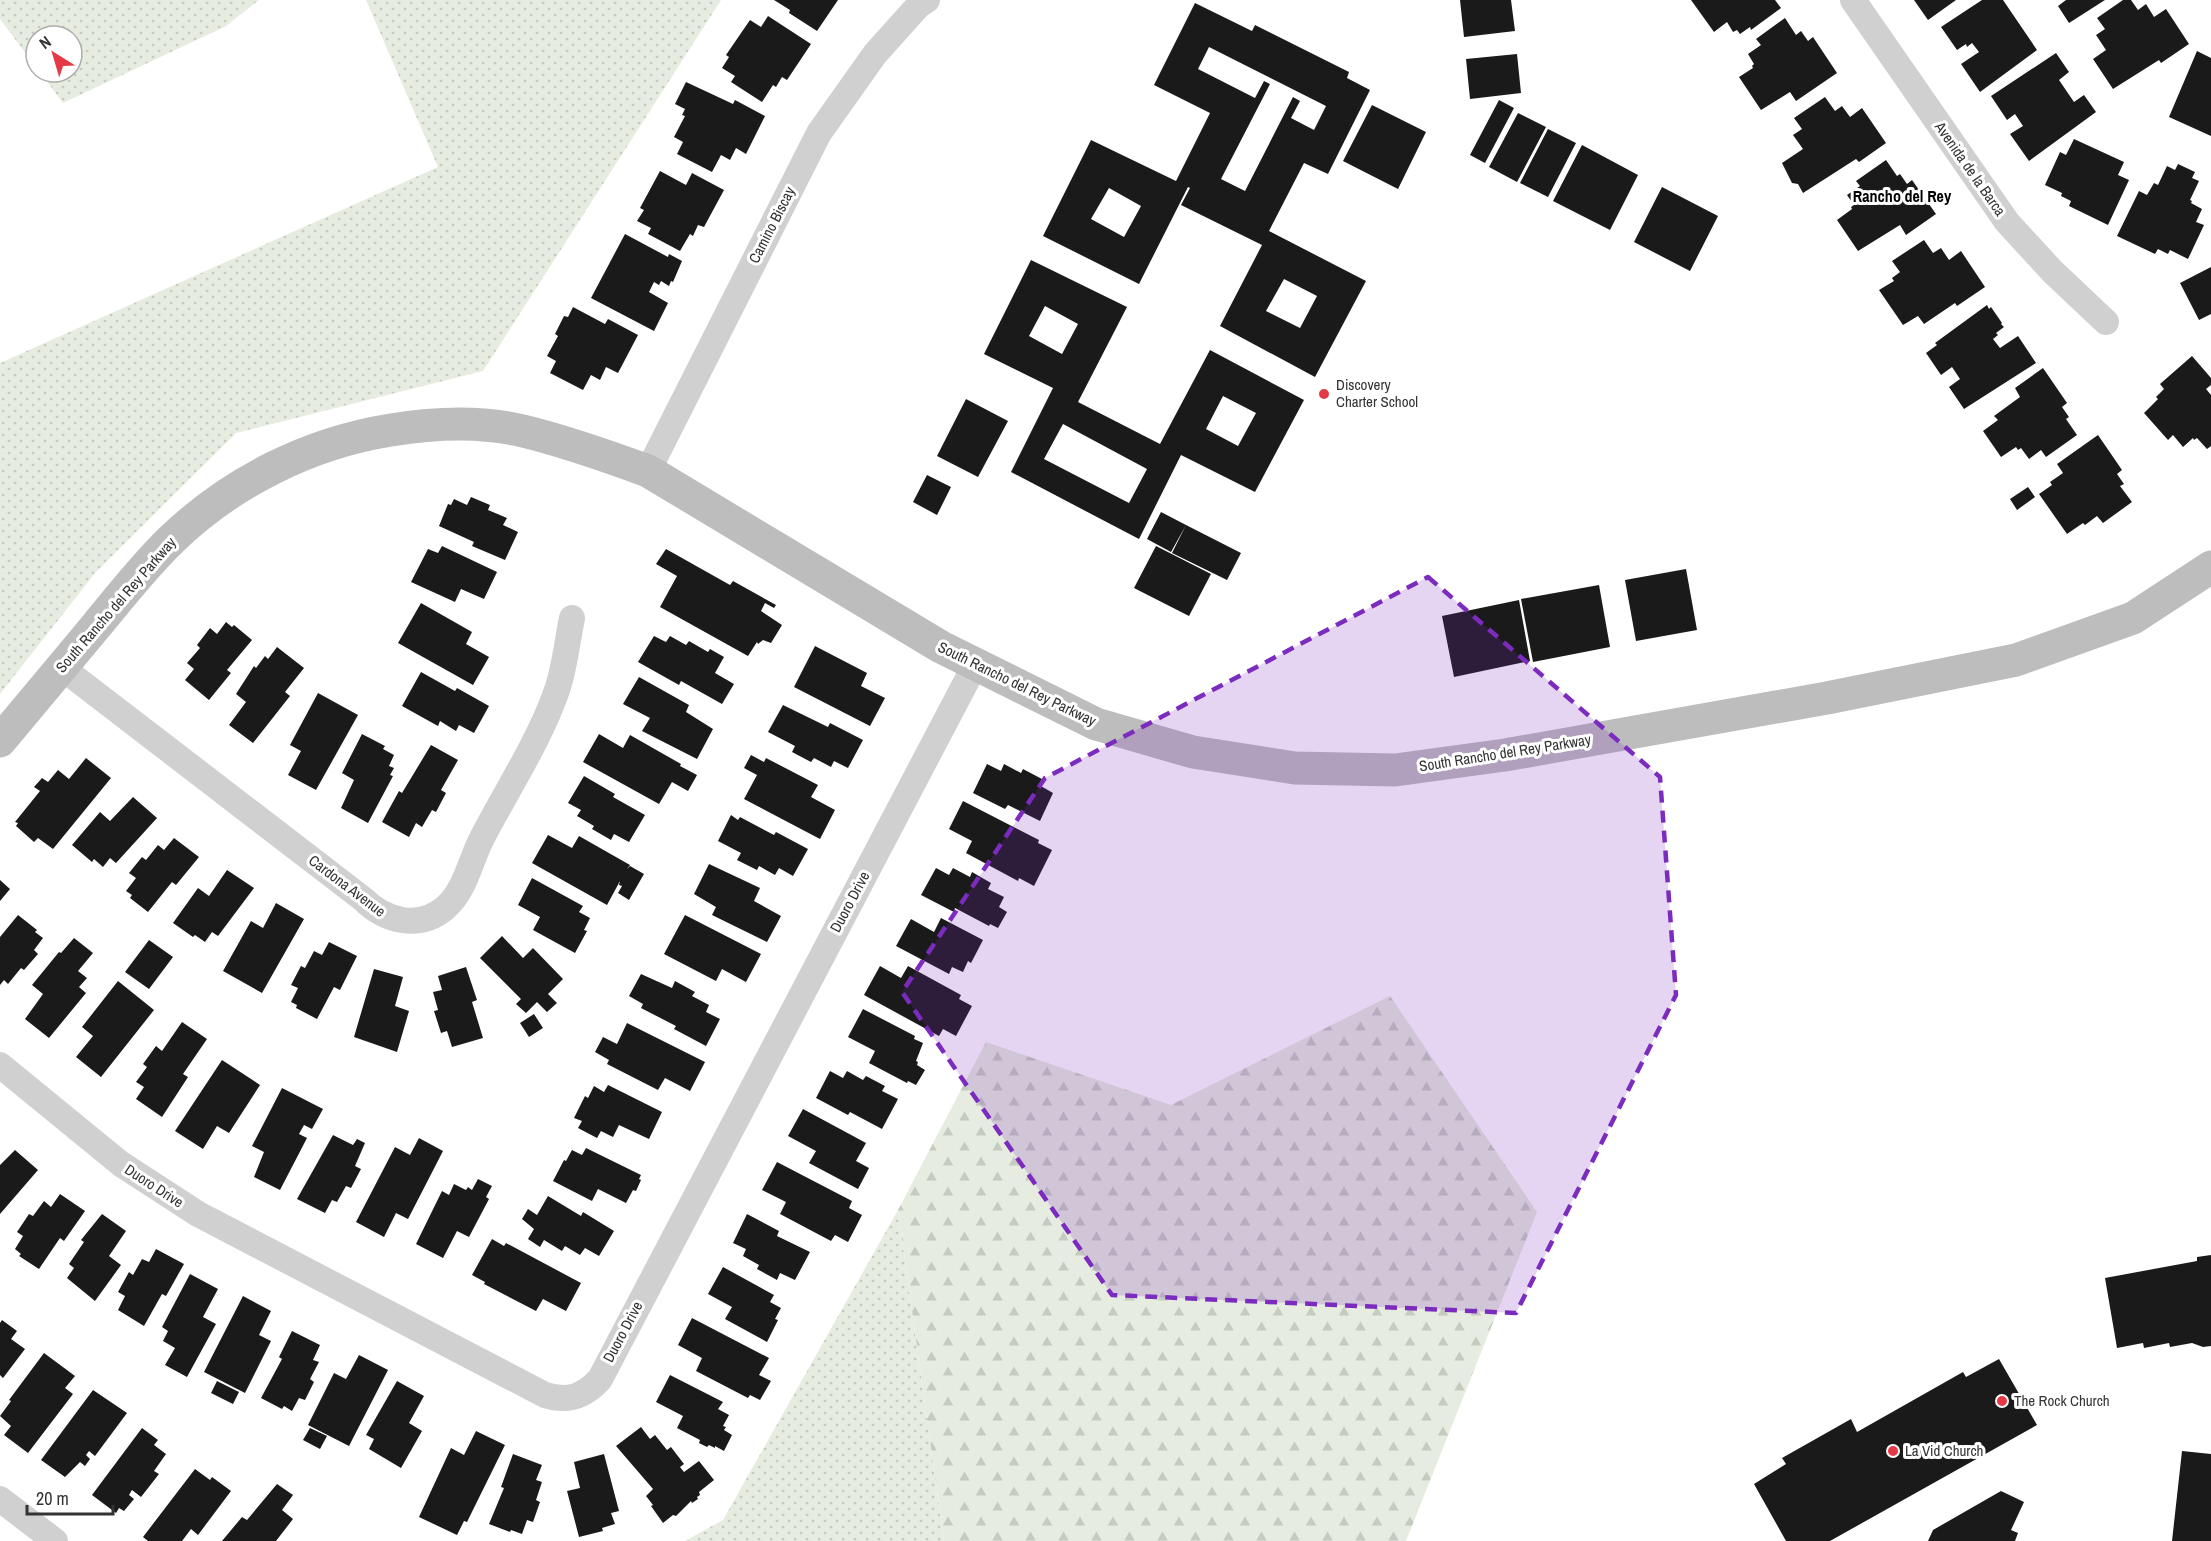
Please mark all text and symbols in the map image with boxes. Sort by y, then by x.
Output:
north arrow [24,24,84,84]
text: N [35,30,55,54]
street label: Avenida de la Barca [1930,117,2011,220]
street label: Camino Biscay [743,182,800,267]
district label: Rancho del Rey [1853,185,1952,207]
place label: Discovery Charter School [1336,374,1418,412]
marker: Discovery Charter School [1317,387,1331,401]
street label: South Rancho del Rey Parkway [51,532,181,677]
street label: South Rancho del Rey Parkway [935,636,1101,731]
street label: South Rancho del Rey Parkway [1418,728,1593,776]
street label: Cardona Avenue [304,850,390,922]
street label: Duoro Drive [825,867,874,936]
street label: Duoro Drive [121,1159,188,1213]
street label: Duoro Drive [598,1297,647,1366]
place label: The Rock Church [2014,1390,2110,1411]
marker: The Rock Church [1995,1394,2009,1408]
place label: La Vid Church [1905,1440,1983,1461]
marker: La Vid Church [1886,1444,1900,1458]
scale bar [27,1478,112,1516]
text: 20 m [36,1486,69,1511]

